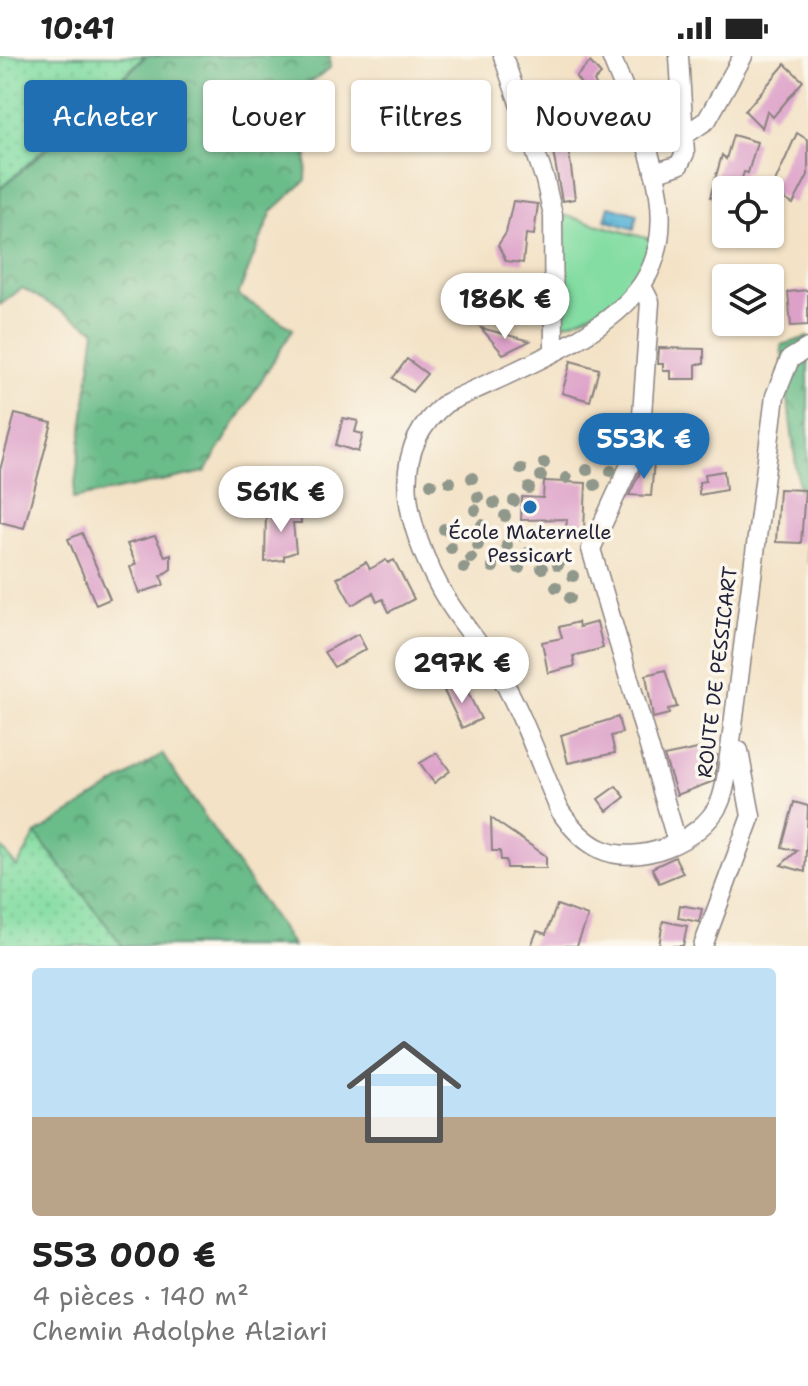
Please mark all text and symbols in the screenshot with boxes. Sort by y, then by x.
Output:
text: 10:41 [40,8,115,49]
chip: Acheter [24,80,187,152]
chip: Louer [203,80,335,152]
chip: Filtres [351,80,491,152]
chip: Nouveau [507,80,680,152]
map controls [712,176,784,336]
button: locate [712,176,784,248]
button: layers [712,264,784,336]
pin: 186K € [440,273,570,341]
text: 186K € [459,281,551,316]
pin: 553K € [579,413,709,481]
text: 553K € [597,421,691,456]
pin: 561K € [216,466,346,534]
text: 561K € [236,474,326,509]
marker: École Maternelle Pessicart [521,498,539,516]
place label: École Maternelle Pessicart [448,519,612,568]
street label: ROUTE DE PESSICART [691,565,743,779]
pin: 297K € [397,637,527,705]
text: 297K € [413,645,511,680]
icon: home [332,1020,476,1164]
text: 553 000 € [32,1232,216,1278]
text: 4 pièces · 140 m² [32,1278,249,1313]
text: Chemin Adolphe Alziari [32,1313,328,1348]

